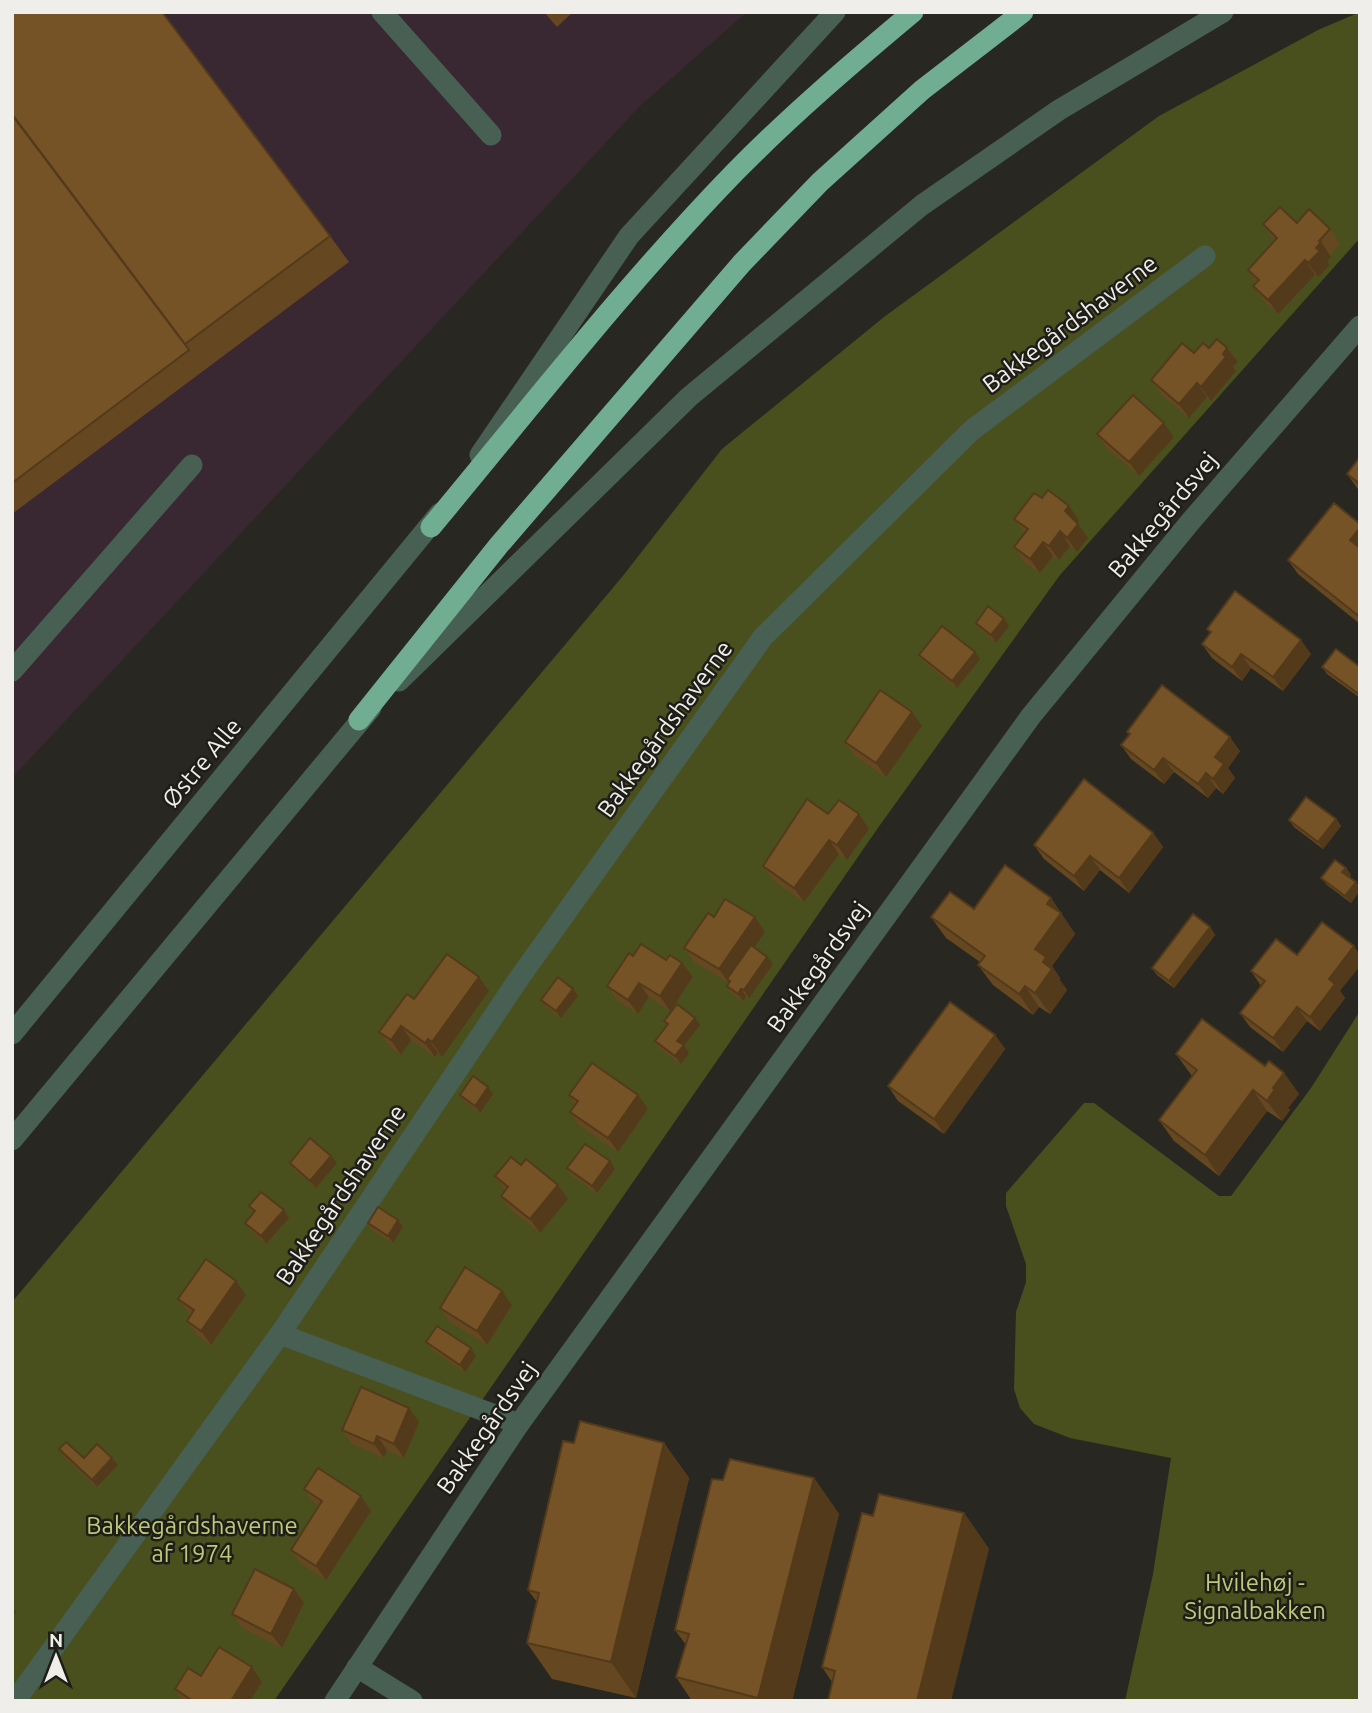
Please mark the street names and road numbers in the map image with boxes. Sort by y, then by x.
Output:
street label: Bakkegårdshaverne [977,249,1162,398]
street label: Bakkegårdsvej [1102,447,1223,583]
street label: Bakkegårdshaverne [592,635,738,822]
street label: Østre Alle [157,713,247,813]
street label: Bakkegårdsvej [761,896,874,1037]
street label: Bakkegårdshaverne [270,1100,411,1290]
street label: Bakkegårdsvej [431,1356,542,1499]

